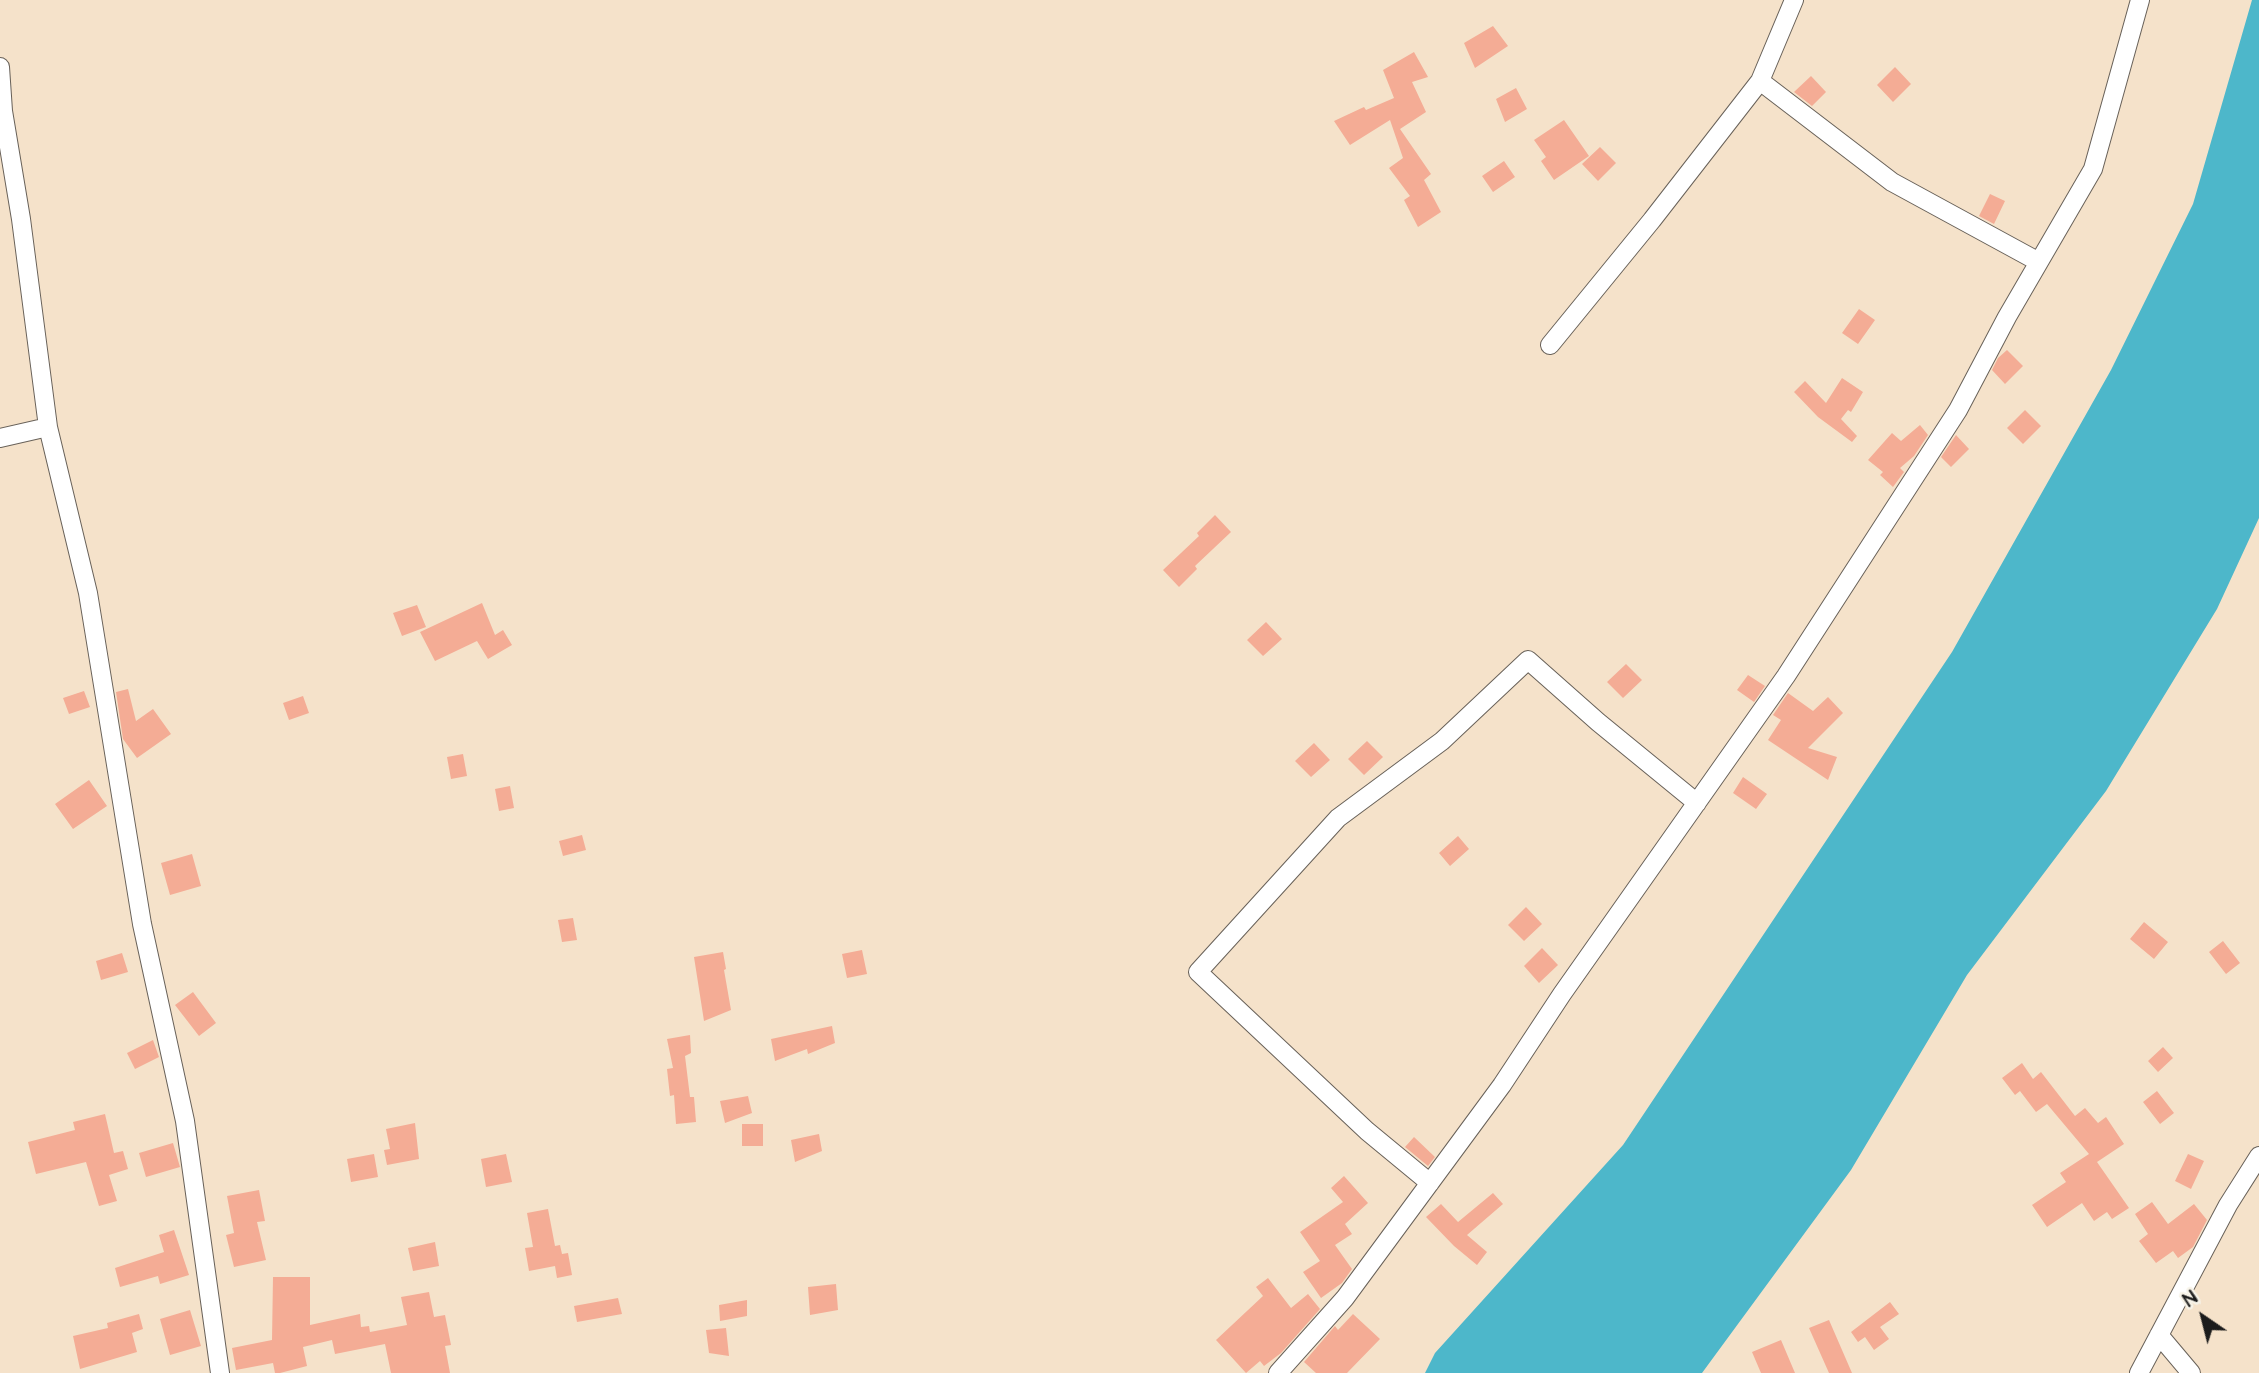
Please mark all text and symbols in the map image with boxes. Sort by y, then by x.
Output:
north arrow [2168,1282,2238,1352]
text: N [2178,1285,2203,1314]

